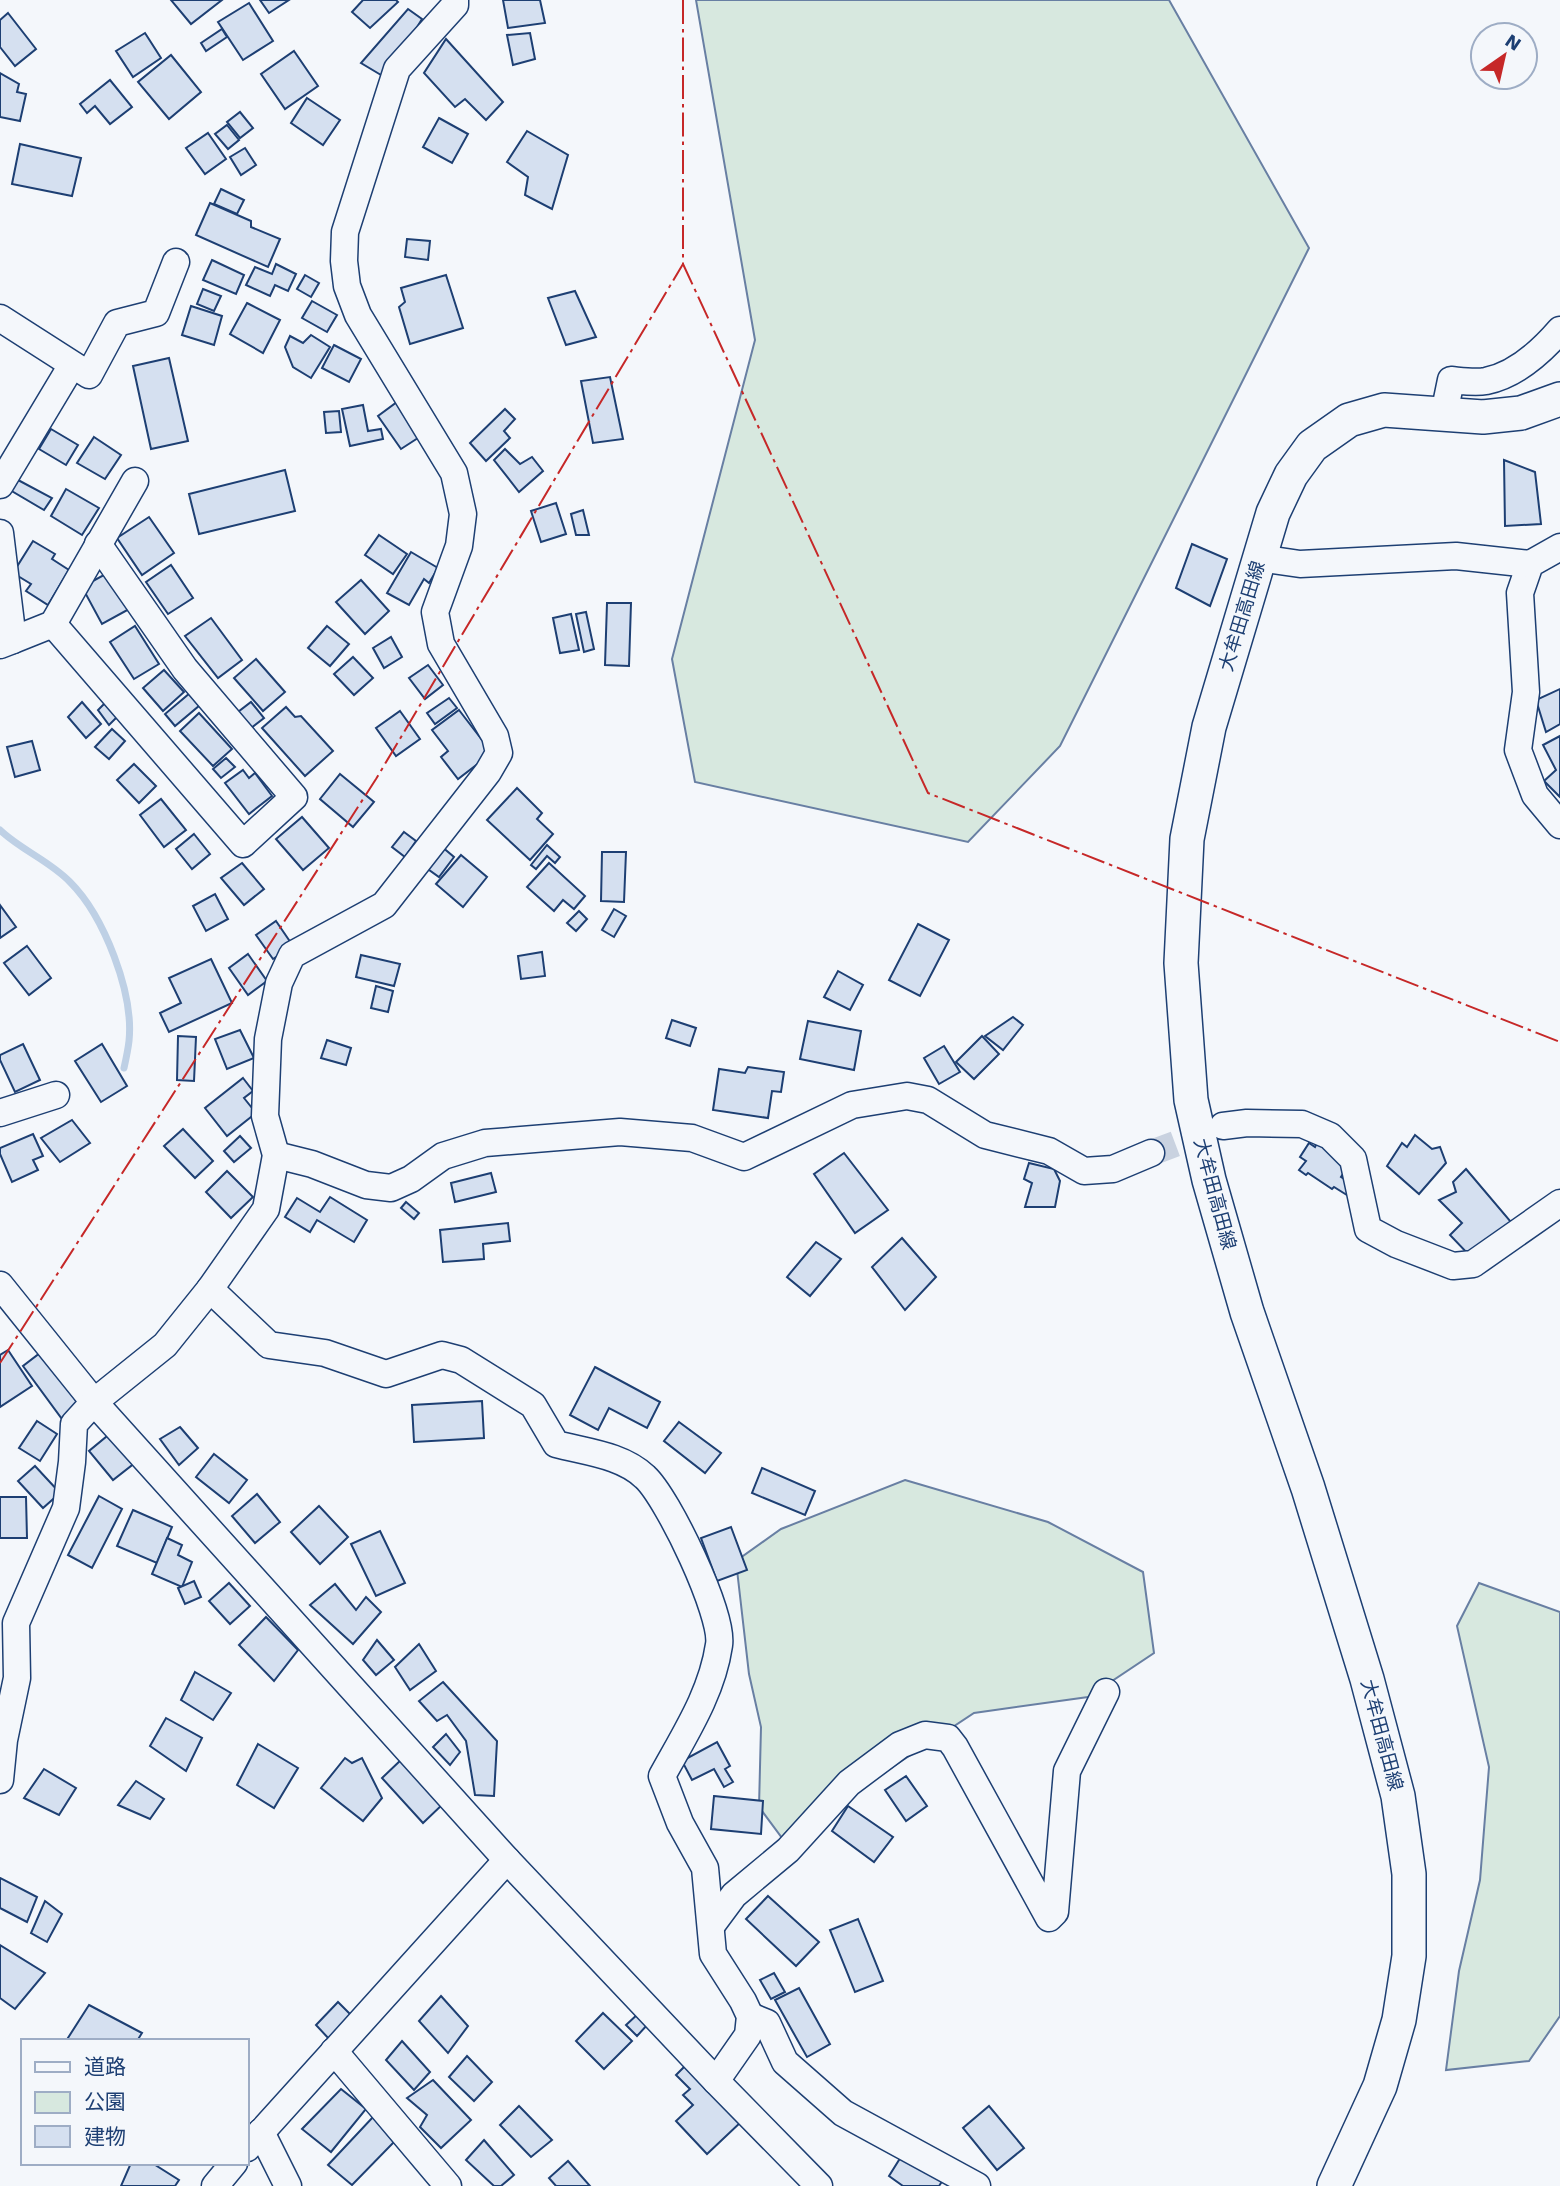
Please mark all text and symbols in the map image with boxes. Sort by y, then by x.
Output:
north arrow [1469,21,1539,91]
text: N [1501,29,1525,56]
street label: 大牟田高田線 [1214,558,1270,674]
street label: 大牟田高田線 [1189,1136,1241,1252]
street label: 大牟田高田線 [1356,1677,1408,1793]
legend [21,2039,248,2165]
text: 道路 [84,2054,126,2079]
text: 公園 [84,2089,126,2114]
text: 建物 [84,2124,126,2149]

